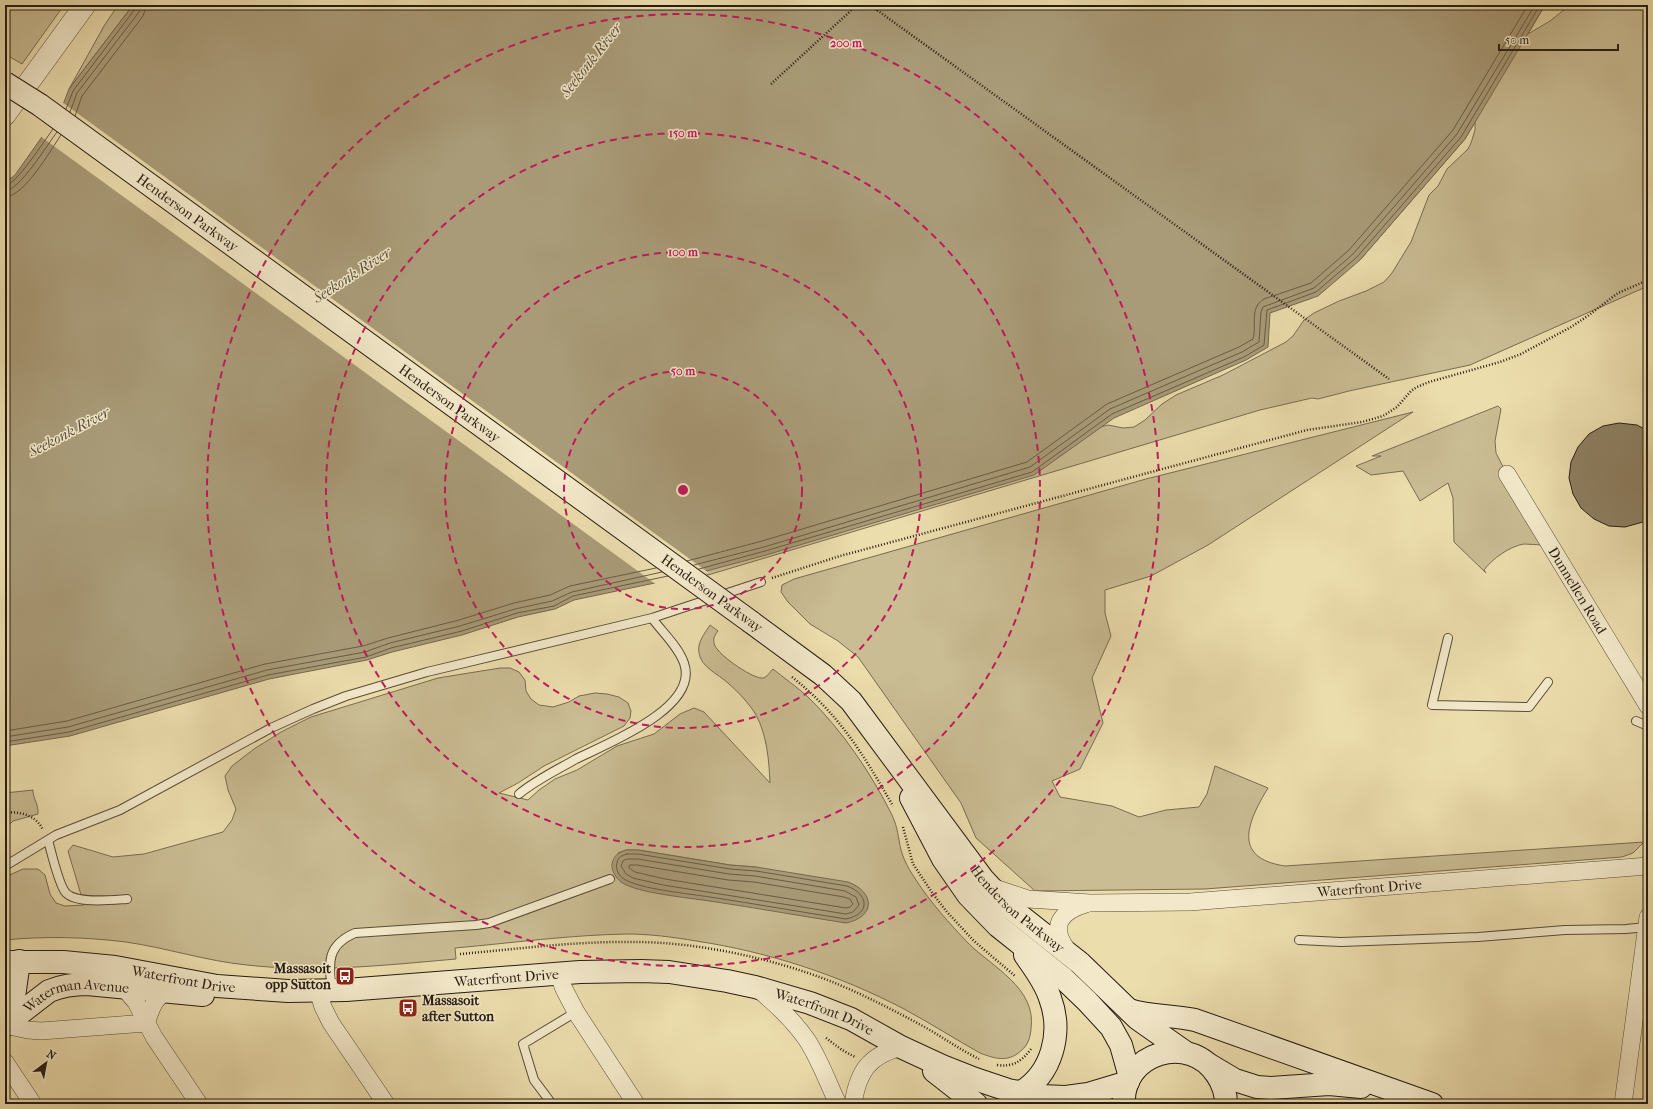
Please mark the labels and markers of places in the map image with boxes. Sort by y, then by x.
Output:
centre of rings [676,483,690,497]
place label: Massasoit opp Sutton [266,960,332,993]
bus stop icon: Massasoit opp Sutton [334,965,356,987]
place label: Massasoit after Sutton [421,992,495,1025]
bus stop icon: Massasoit after Sutton [397,997,419,1019]

